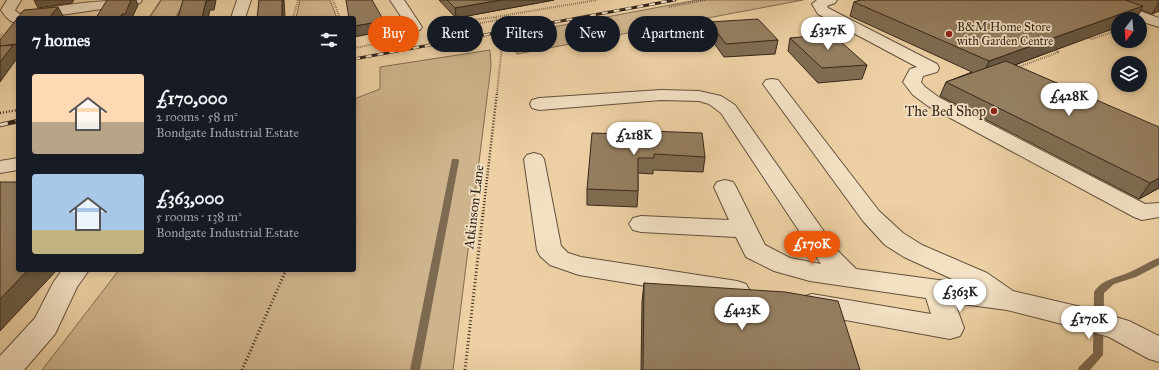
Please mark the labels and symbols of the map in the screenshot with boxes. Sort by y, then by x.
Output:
north arrow [1111,12,1147,48]
pin: £327K [800,17,856,51]
place label: B&M Home Store with Garden Centre [957,20,1053,48]
marker: B&M Home Store with Garden Centre [944,29,954,39]
pin: £428K [1041,83,1097,117]
place label: The Bed Shop [905,103,986,120]
marker: The Bed Shop [989,106,999,116]
pin: £218K [606,122,662,156]
street label: Atkinson Lane [460,164,488,251]
pin: £170K [784,231,840,265]
pin: £363K [932,279,988,313]
pin: £423K [714,297,770,331]
pin: £170K [1061,306,1117,340]

